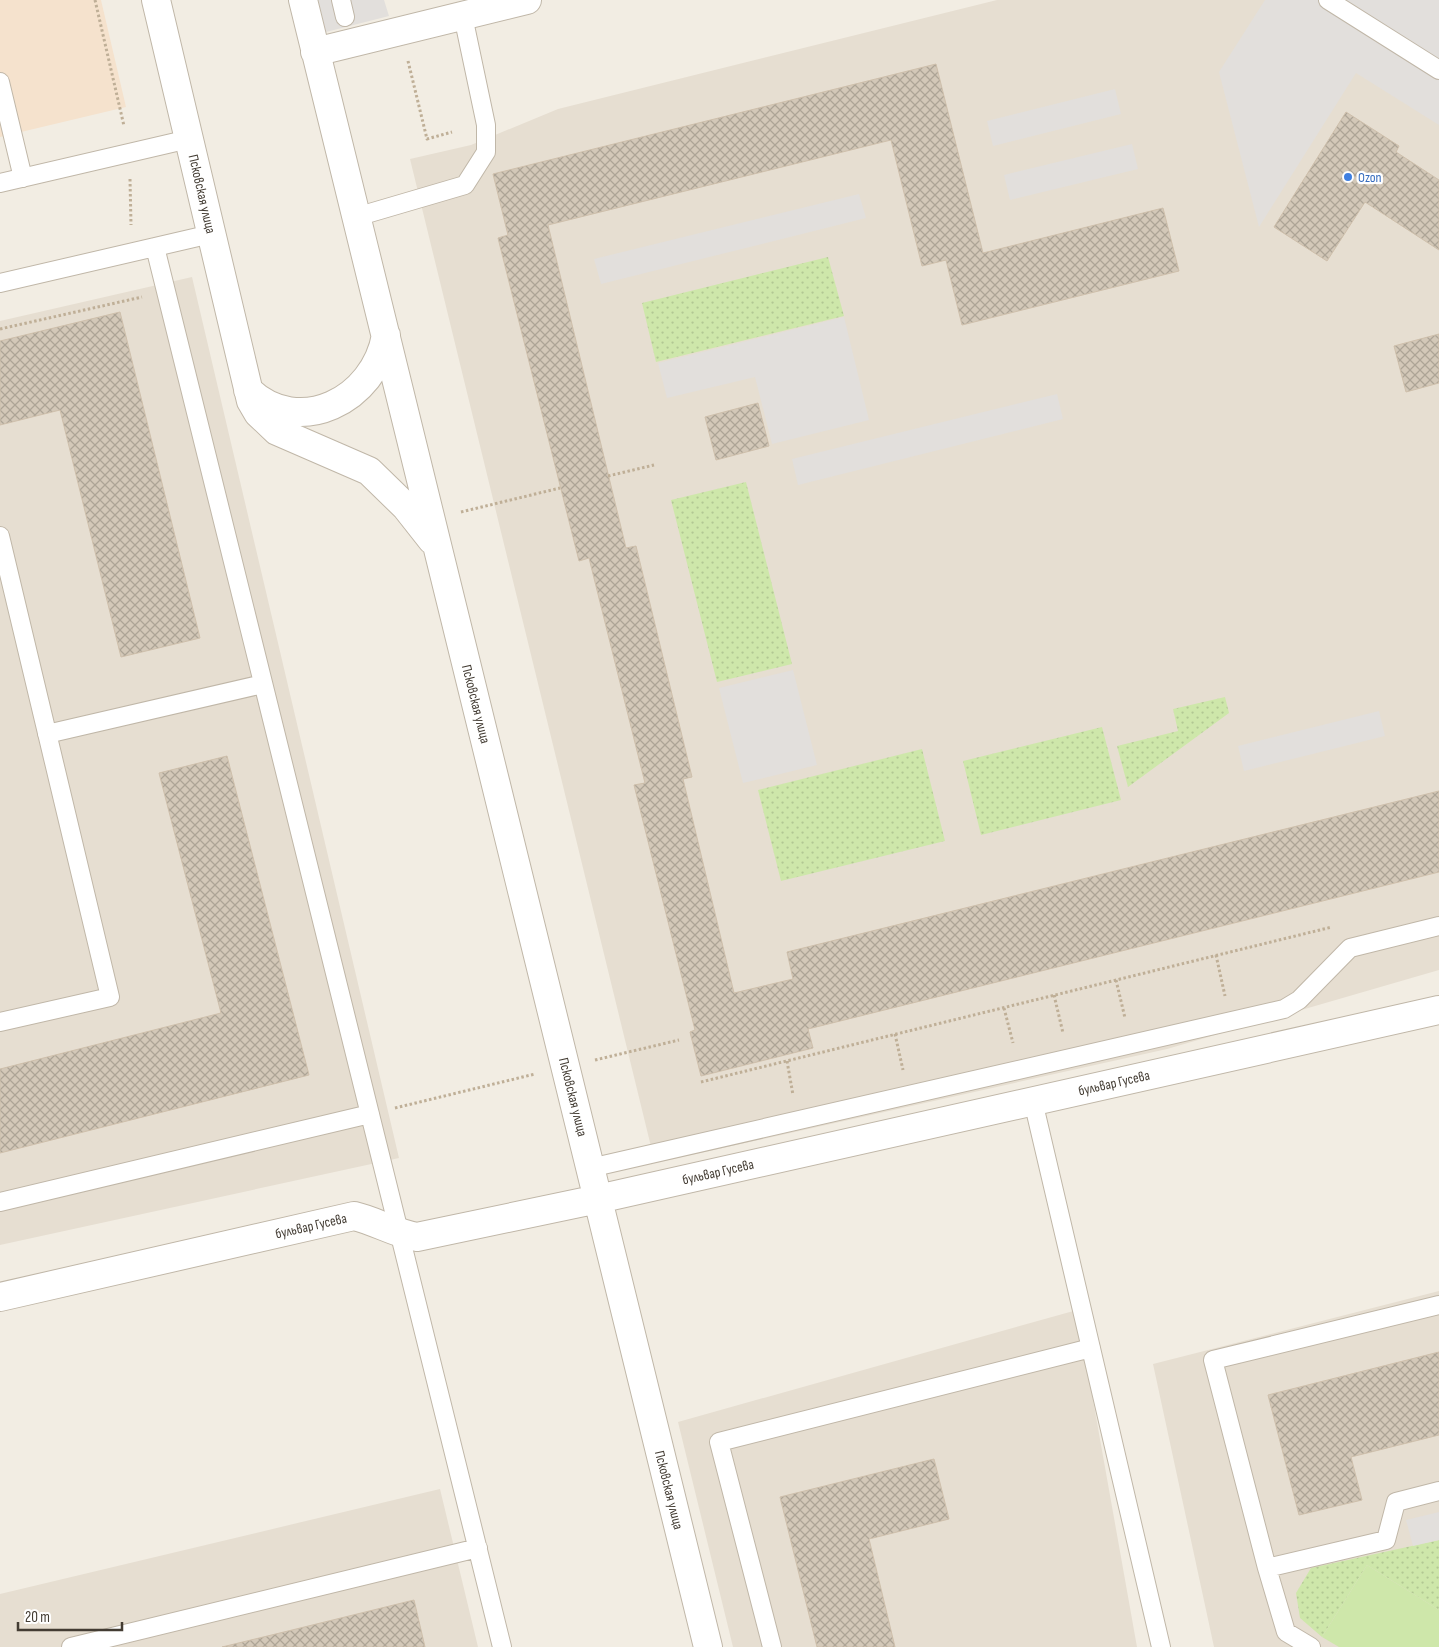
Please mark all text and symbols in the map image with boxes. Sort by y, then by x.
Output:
street label: Псковская улица [185,153,219,235]
place label: Ozon [1358,169,1382,186]
marker: Ozon [1342,171,1354,183]
street label: Псковская улица [458,663,494,745]
street label: Псковская улица [555,1056,591,1138]
street label: бульвар Гусева [1077,1067,1151,1099]
street label: бульвар Гусева [681,1156,755,1188]
street label: бульвар Гусева [274,1210,348,1242]
street label: Псковская улица [651,1449,687,1531]
scale bar [18,1600,121,1632]
text: 20 m [25,1608,50,1627]

